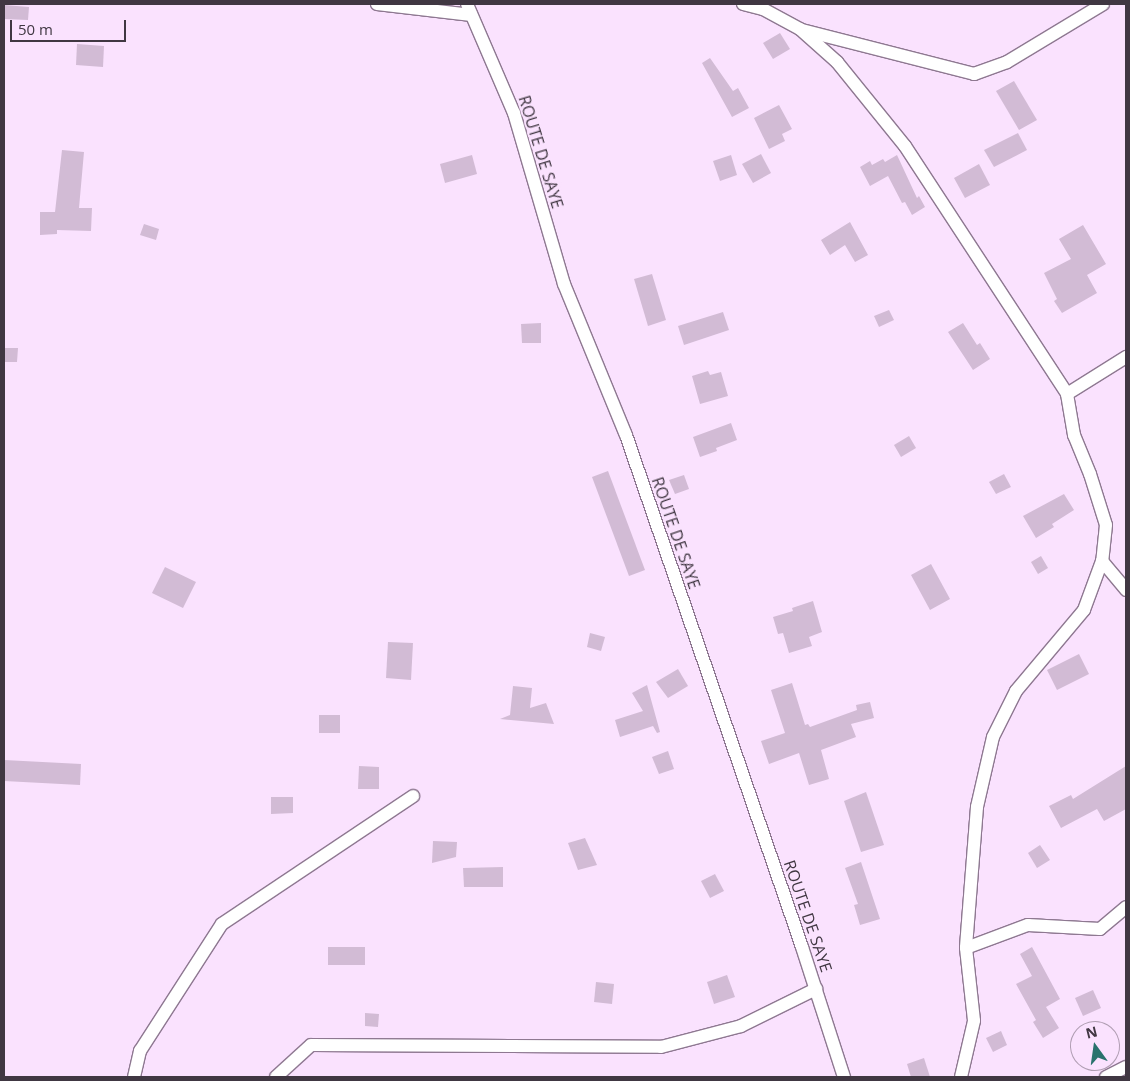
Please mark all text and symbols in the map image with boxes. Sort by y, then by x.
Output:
scale bar [12,10,129,42]
text: 50 m [18,19,53,39]
street label: ROUTE DE SAYE [515,93,567,211]
street label: ROUTE DE SAYE [648,474,704,592]
street label: ROUTE DE SAYE [780,857,836,975]
north arrow [1070,1021,1120,1071]
text: N [1084,1021,1099,1043]

